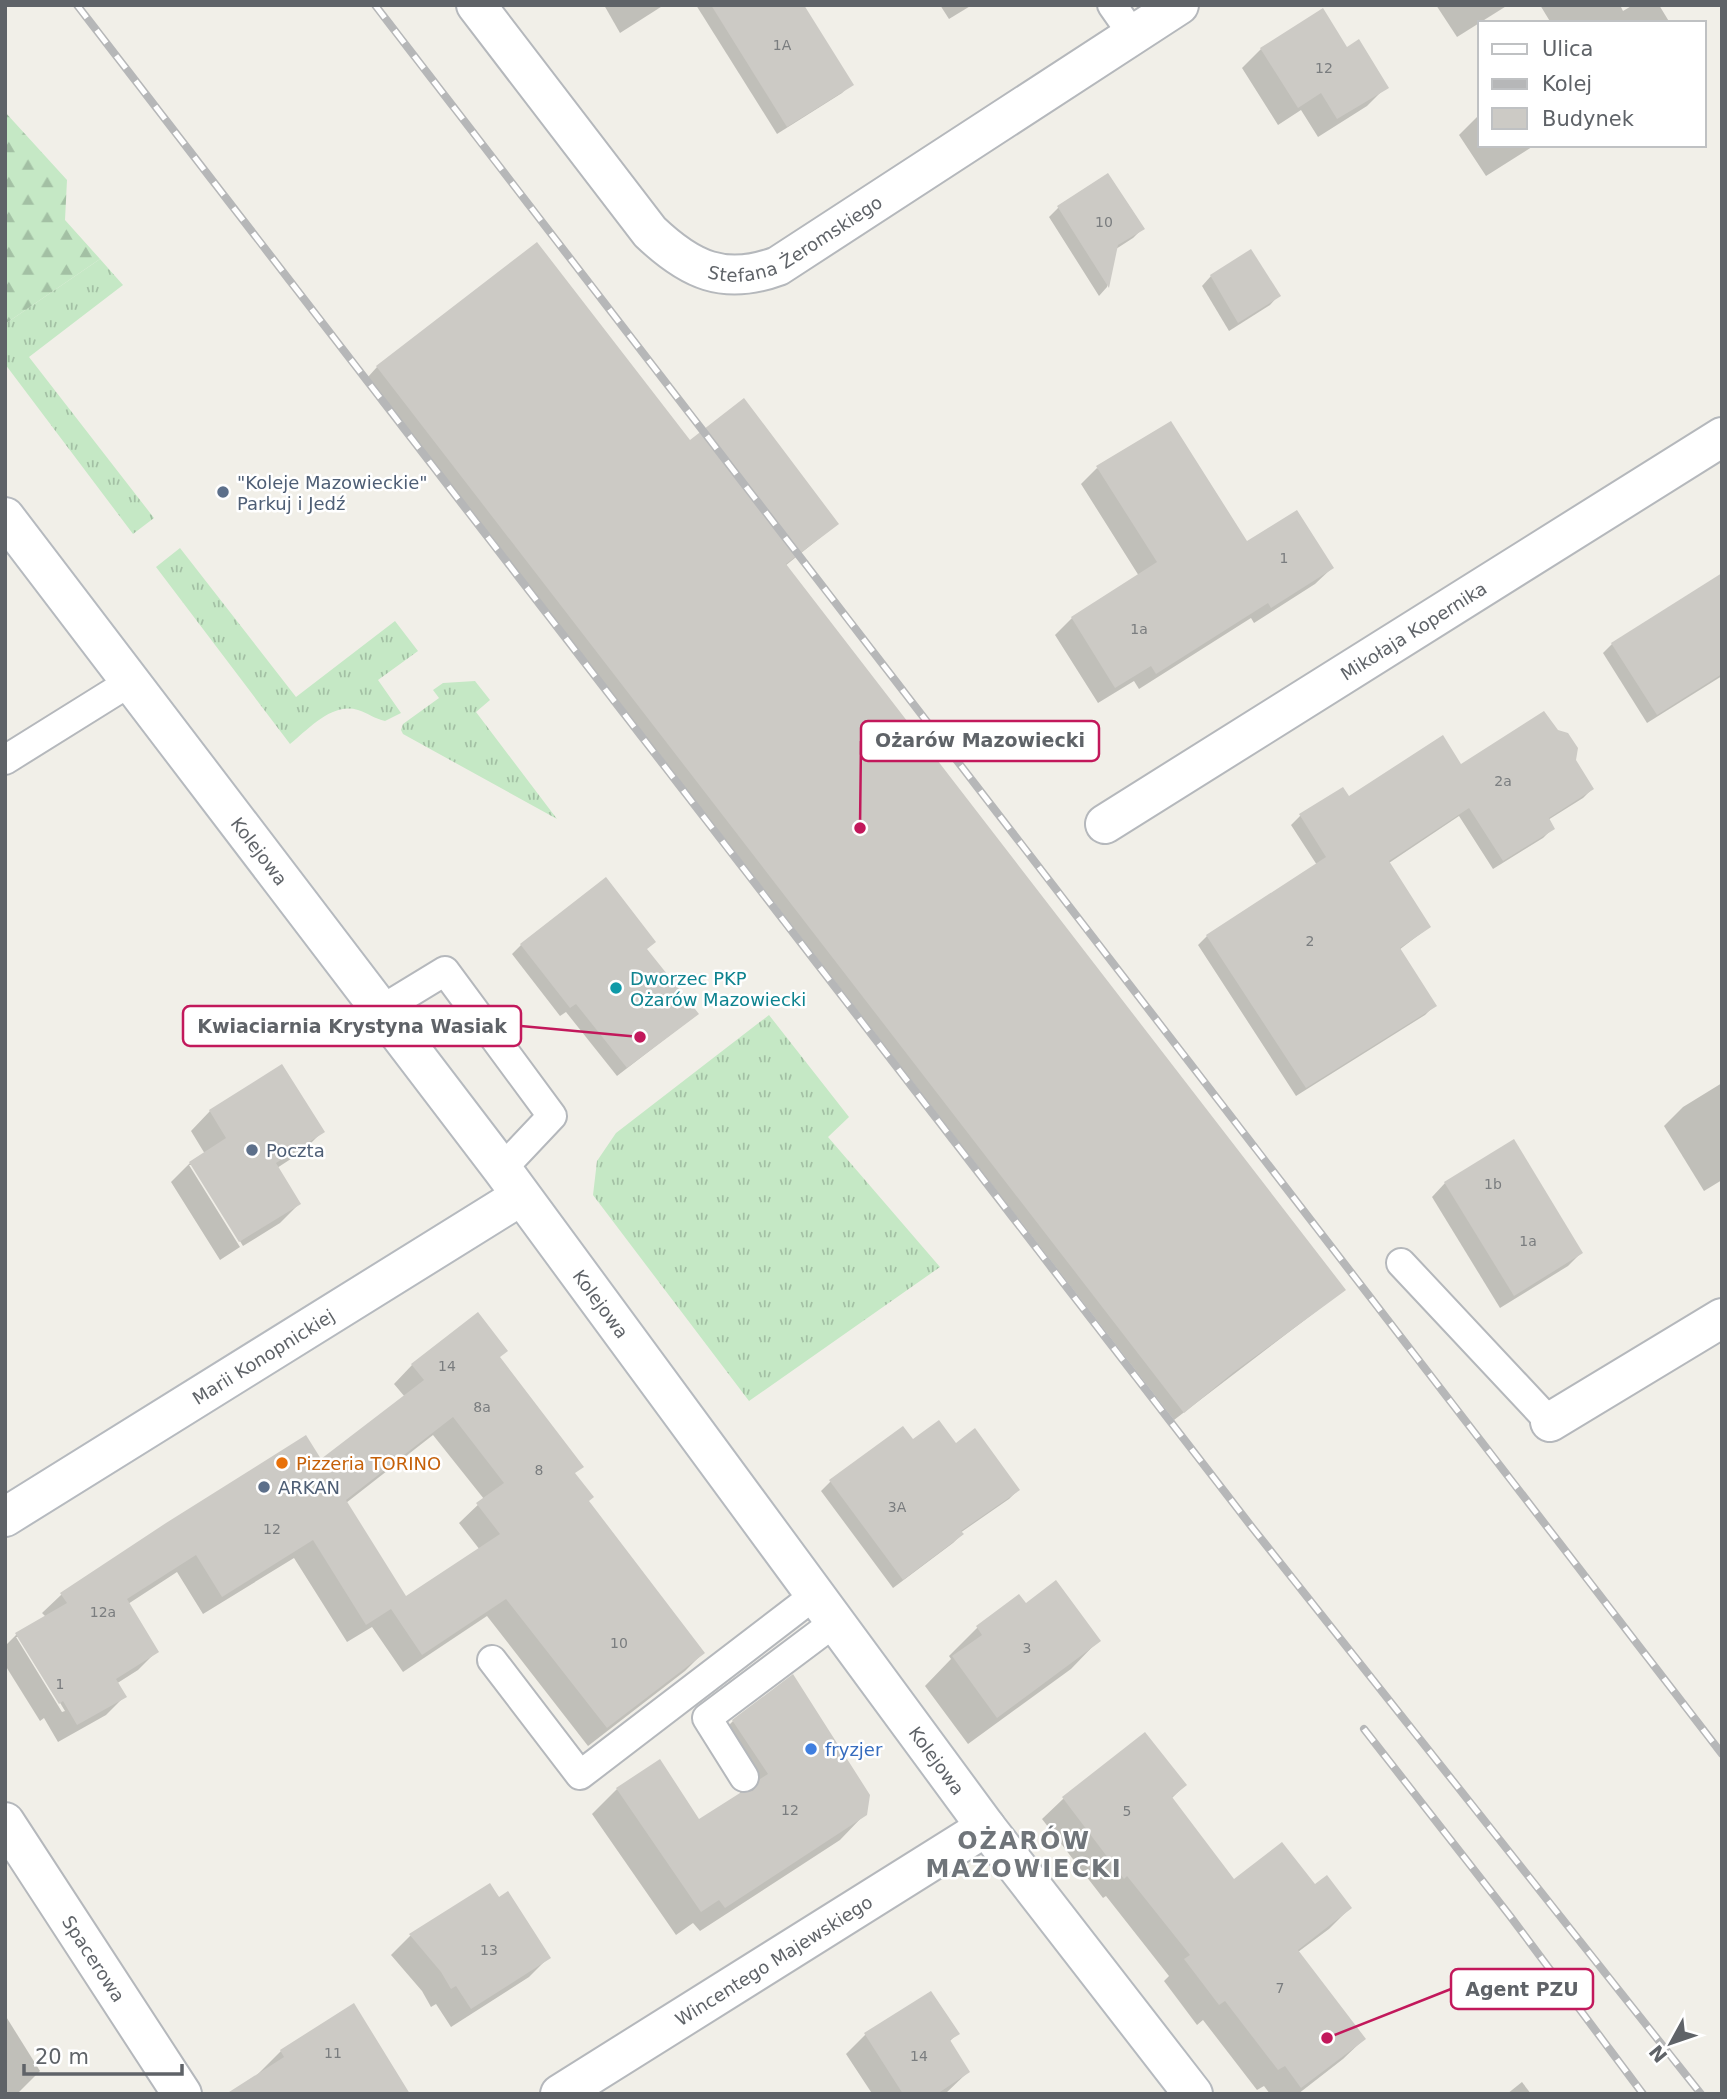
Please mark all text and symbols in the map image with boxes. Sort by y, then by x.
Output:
legend [1478,21,1706,147]
house number: 1A [773,37,792,53]
text: Ulica [1542,37,1593,61]
house number: 12 [1315,60,1333,76]
text: Kolej [1542,72,1592,96]
text: Budynek [1542,107,1635,131]
street label: Stefana Żeromskiego [706,191,886,285]
house number: 10 [1095,214,1113,230]
place label: "Koleje Mazowieckie" Parkuj i Jedź [237,472,428,514]
marker: "Koleje Mazowieckie" Parkuj i Jedź [215,484,231,500]
house number: 1 [1280,550,1288,566]
street label: Mikołaja Kopernika [1336,577,1490,684]
house number: 1a [1130,621,1148,637]
callout: Ożarów Mazowiecki [861,721,1099,761]
text: Ożarów Mazowiecki [875,729,1085,751]
house number: 2a [1494,773,1512,789]
street label: Kolejowa [227,813,292,889]
house number: 2 [1306,933,1314,949]
place label: Dworzec PKP Ożarów Mazowiecki [630,968,806,1010]
marker: Dworzec PKP Ożarów Mazowiecki [608,980,624,996]
callout: Kwiaciarnia Krystyna Wasiak [183,1006,521,1046]
text: Kwiaciarnia Krystyna Wasiak [197,1015,507,1037]
place label: Poczta [266,1140,325,1161]
marker: Poczta [244,1142,260,1158]
house number: 1b [1484,1176,1502,1192]
house number: 1a [1519,1233,1537,1249]
street label: Kolejowa [569,1265,633,1342]
street label: Marii Konopnickiej [188,1304,338,1409]
house number: 14 [438,1358,456,1374]
house number: 8a [473,1399,491,1415]
place label: Pizzeria TORINO [296,1453,441,1474]
marker: Pizzeria TORINO [274,1455,290,1471]
house number: 8 [535,1462,543,1478]
place label: ARKAN [278,1477,340,1498]
marker: ARKAN [256,1479,272,1495]
house number: 3A [888,1499,907,1515]
house number: 12 [263,1521,281,1537]
house number: 12a [90,1604,116,1620]
house number: 10 [610,1635,628,1651]
house number: 3 [1023,1640,1031,1656]
house number: 1 [56,1676,64,1692]
street label: Kolejowa [905,1722,969,1799]
place label: fryzjer [825,1739,883,1760]
marker: fryzjer [803,1741,819,1757]
house number: 12 [781,1802,799,1818]
house number: 5 [1123,1803,1131,1819]
district label: OŻARÓW MAZOWIECKI [925,1825,1123,1883]
street label: Wincentego Majewskiego [671,1891,876,2030]
street label: Spacerowa [58,1912,130,2006]
house number: 13 [480,1942,498,1958]
callout: Agent PZU [1451,1969,1593,2009]
text: Agent PZU [1465,1978,1579,2000]
house number: 7 [1276,1980,1284,1996]
north arrow [1636,2008,1706,2078]
scale bar [24,2032,182,2076]
text: N [1644,2041,1672,2067]
text: 20 m [35,2045,89,2069]
house number: 11 [324,2045,342,2061]
house number: 14 [910,2048,928,2064]

